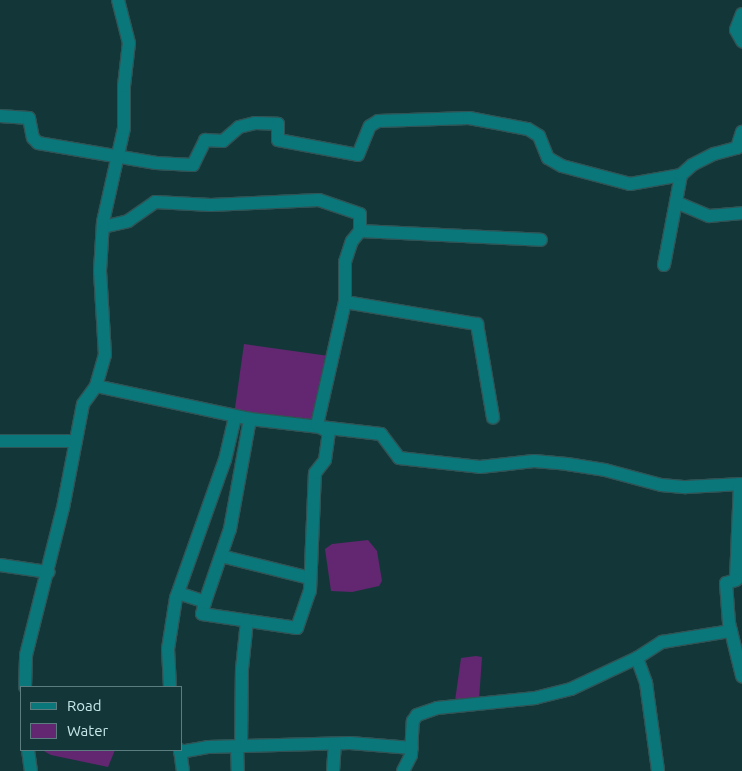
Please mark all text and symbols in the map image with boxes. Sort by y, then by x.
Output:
legend [20,686,182,751]
text: Road [67,697,102,714]
text: Water [67,722,108,739]

